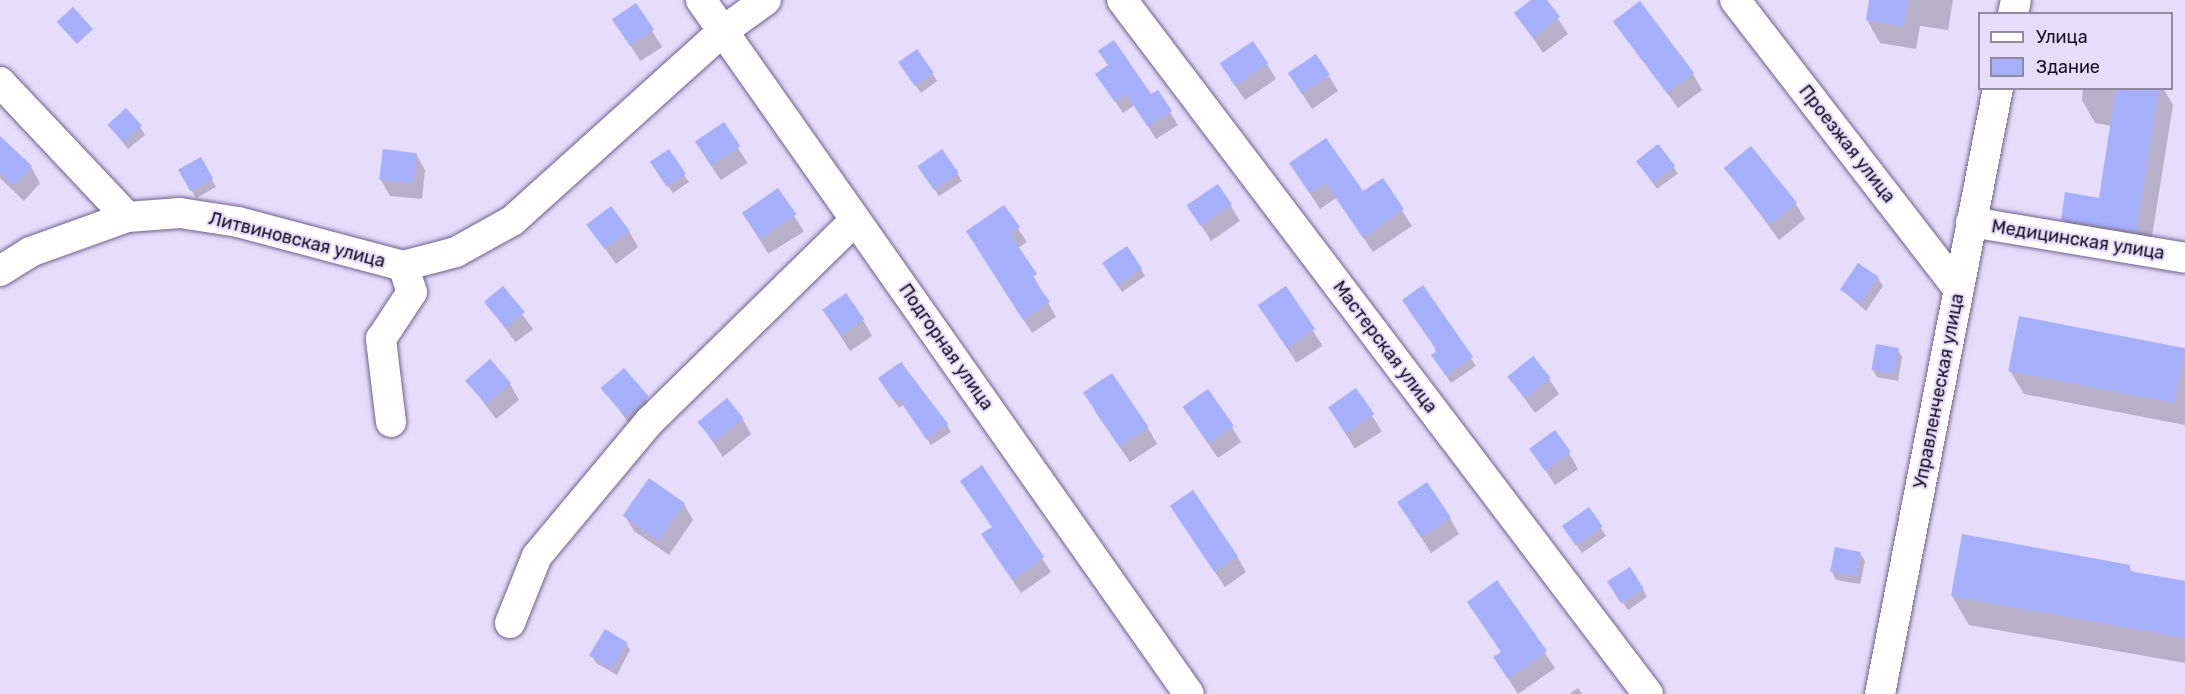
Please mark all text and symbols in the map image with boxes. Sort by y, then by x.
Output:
legend [1978,12,2173,90]
text: Улица [2036,26,2088,48]
text: Здание [2036,56,2100,78]
street label: Проезжая улица [1794,81,1900,207]
street label: Литвиновская улица [207,208,387,272]
street label: Медицинская улица [1990,216,2166,264]
street label: Мастерская улица [1328,277,1442,417]
street label: Подгорная улица [894,280,998,414]
street label: Управленческая улица [1909,292,1969,490]

